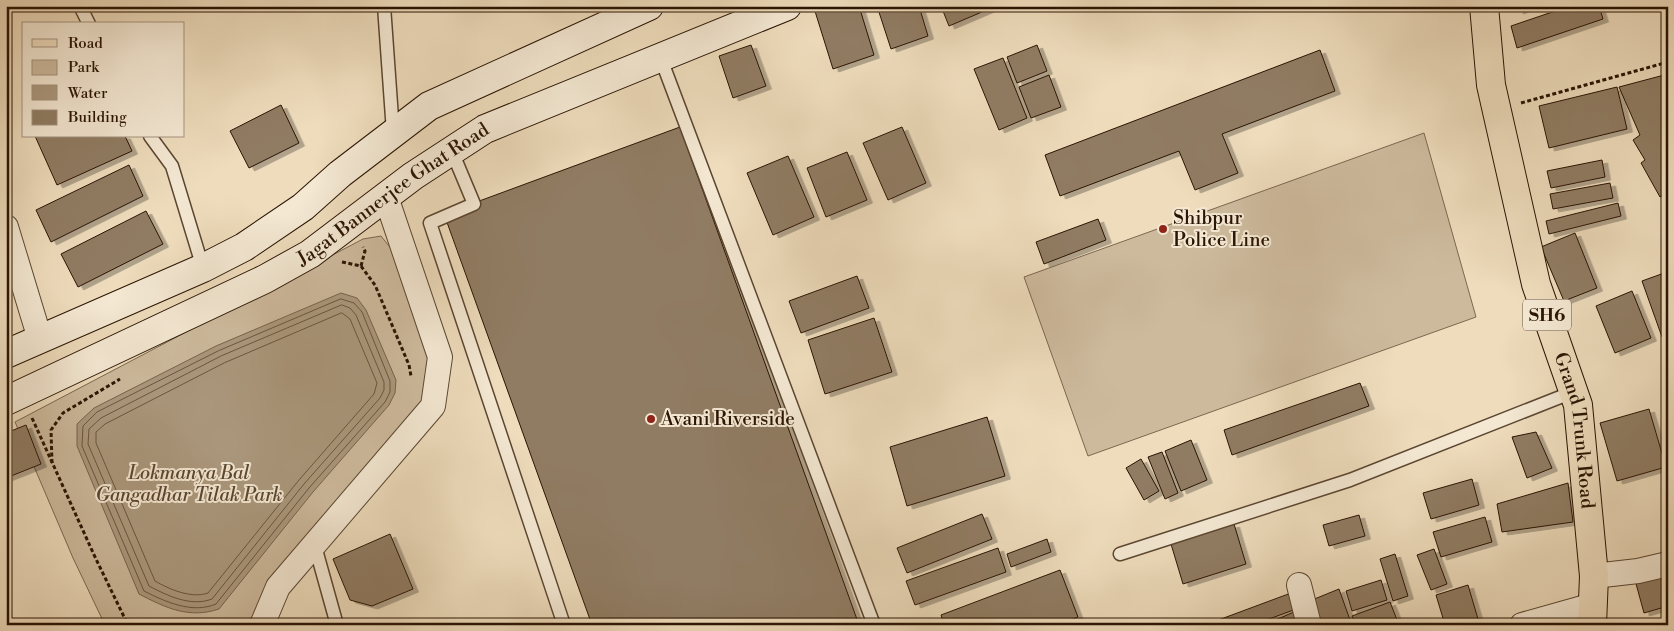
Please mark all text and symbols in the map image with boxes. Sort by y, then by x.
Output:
legend [22,22,185,138]
text: Road [68,34,103,53]
text: Park [68,58,100,77]
text: Water [67,84,108,103]
text: Building [67,108,127,127]
street label: Jagat Bannerjee Ghat Road [292,118,494,271]
place label: Shibpur Police Line [1173,206,1270,252]
marker: Shibpur Police Line [1157,223,1169,235]
road number: SH6 [1523,300,1571,330]
street label: Grand Trunk Road [1549,349,1600,510]
place label: Avani Riverside [660,407,795,431]
marker: Avani Riverside [645,413,657,425]
park label: Lokmanya Bal Gangadhar Tilak Park [95,461,283,507]

